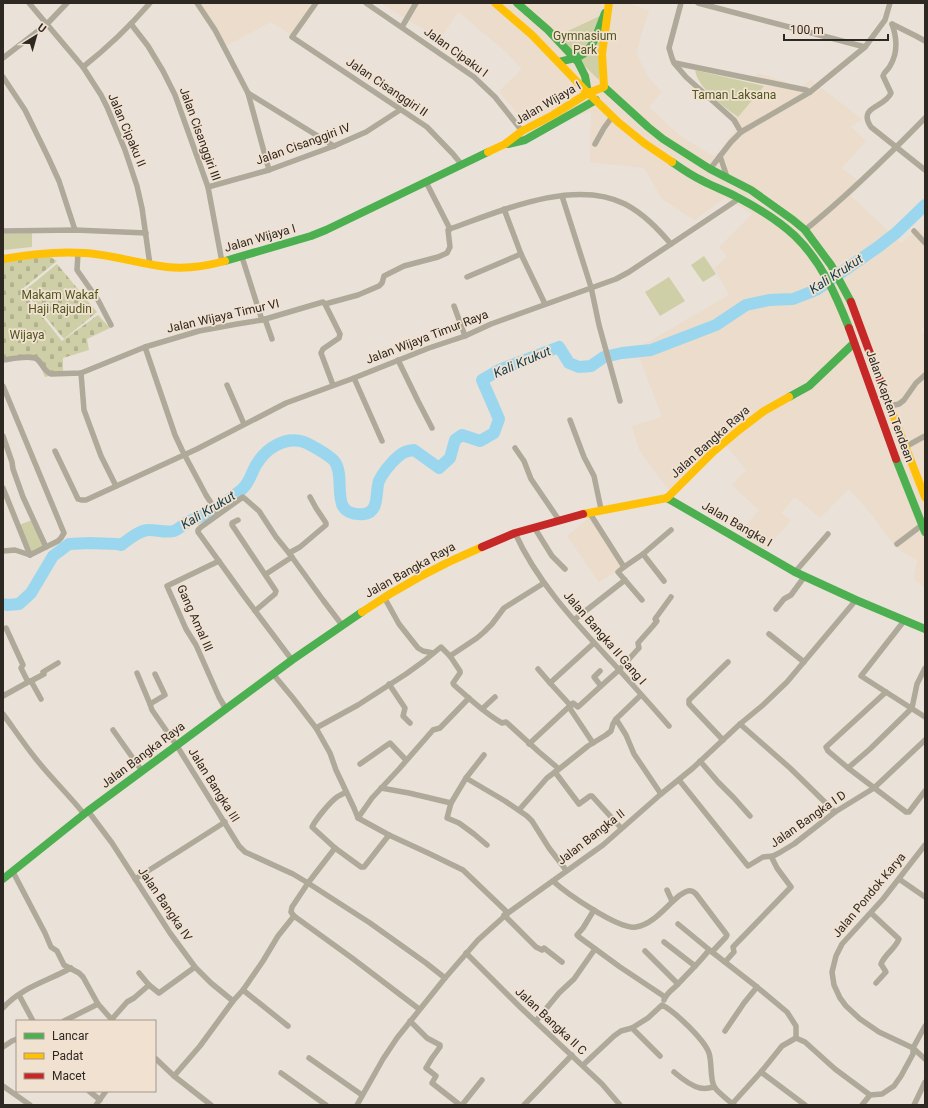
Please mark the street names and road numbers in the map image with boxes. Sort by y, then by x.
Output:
street label: Jalan Cipaku I [421,24,491,80]
street label: Jalan Cisanggiri II [344,55,430,119]
street label: Jalan Wijaya I [513,79,583,127]
street label: Jalan Cisanggiri III [177,85,223,183]
street label: Jalan Cipaku II [105,91,149,169]
street label: Jalan Cisanggiri IV [254,120,352,168]
street label: Jalan Wijaya I [223,221,297,255]
street label: Jalan Wijaya Timur VI [165,296,281,336]
street label: Jalan Wijaya Timur Raya [364,307,490,367]
street label: Jalan Kapten Tendean [863,348,917,464]
street label: Jalan Bangka Raya [668,403,752,481]
street label: Jalan Bangka I [700,498,774,550]
street label: Jalan Bangka Raya [362,539,458,601]
street label: Gang Amal III [174,582,216,654]
street label: Jalan Bangka II Gang I [561,589,649,687]
street label: Jalan Bangka Raya [98,719,188,791]
street label: Jalan Bangka III [186,745,242,825]
street label: Jalan Bangka I D [767,788,849,850]
street label: Jalan Bangka II [555,806,627,868]
street label: Jalan Pondok Karya [830,850,908,940]
street label: Jalan Bangka IV [135,864,195,944]
street label: Jalan Bangka II C [512,984,590,1058]

